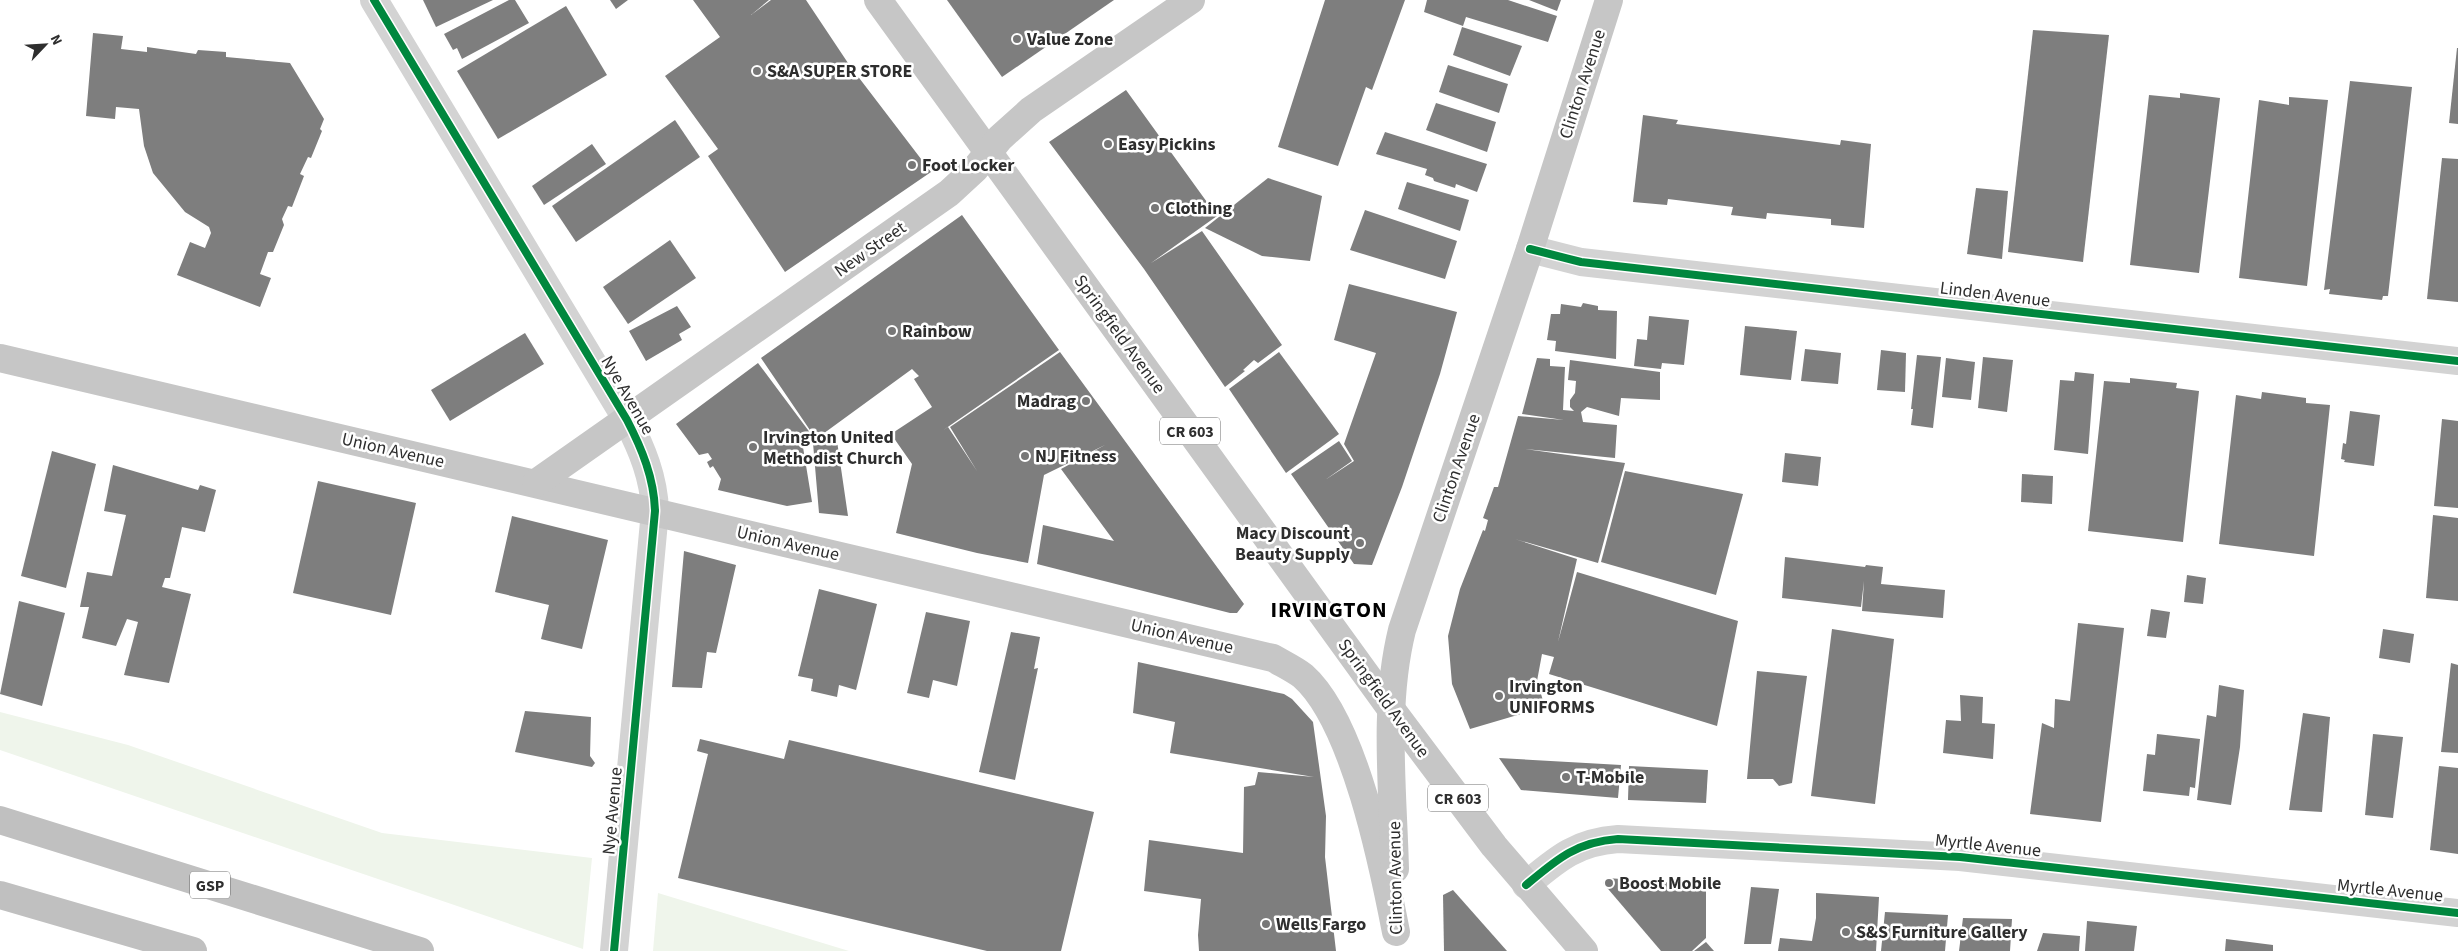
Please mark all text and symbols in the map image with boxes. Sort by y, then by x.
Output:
north arrow [20,20,70,70]
street label: Clinton Avenue [1553,26,1612,142]
place label: Value Zone [1026,27,1113,52]
text: N [45,31,67,48]
marker: Value Zone [1011,33,1023,45]
place label: S&A SUPER STORE [767,59,913,84]
marker: S&A SUPER STORE [751,65,763,77]
place label: Easy Pickins [1118,132,1216,157]
marker: Easy Pickins [1102,138,1114,150]
place label: Foot Locker [922,153,1015,178]
marker: Foot Locker [906,159,918,171]
place label: Clothing [1165,196,1233,221]
marker: Clothing [1149,202,1161,214]
street label: New Street [829,216,911,283]
street label: Springfield Avenue [1068,270,1171,399]
street label: Linden Avenue [1938,275,2052,314]
place label: Rainbow [902,319,972,344]
marker: Rainbow [886,325,898,337]
street label: Nye Avenue [595,351,660,440]
place label: Madrag [1017,389,1076,414]
marker: Madrag [1080,395,1092,407]
street label: Clinton Avenue [1426,410,1487,526]
road number: CR 603 [1160,418,1220,444]
place label: Irvington United Methodist Church [763,425,903,471]
street label: Union Avenue [339,427,447,474]
marker: Irvington United Methodist Church [747,441,759,453]
place label: NJ Fitness [1035,444,1117,469]
marker: NJ Fitness [1019,450,1031,462]
street label: Union Avenue [734,520,842,567]
place label: Macy Discount Beauty Supply [1235,521,1351,567]
marker: Macy Discount Beauty Supply [1354,537,1366,549]
district label: IRVINGTON [1270,594,1388,626]
street label: Union Avenue [1128,613,1236,660]
street label: Springfield Avenue [1332,634,1435,763]
place label: Irvington UNIFORMS [1509,674,1595,720]
marker: Irvington UNIFORMS [1493,690,1505,702]
place label: T-Mobile [1576,765,1644,790]
street label: Nye Avenue [596,766,629,856]
marker: T-Mobile [1560,771,1572,783]
road number: CR 603 [1428,784,1488,811]
street label: Clinton Avenue [1382,821,1409,935]
street label: Myrtle Avenue [1934,828,2042,863]
place label: Boost Mobile [1619,871,1721,896]
road number: GSP [190,872,230,898]
street label: Myrtle Avenue [2336,873,2444,908]
marker: Boost Mobile [1603,877,1615,889]
place label: Wells Fargo [1276,912,1366,937]
marker: Wells Fargo [1260,918,1272,930]
place label: S&S Furniture Gallery [1856,920,2028,945]
marker: S&S Furniture Gallery [1840,926,1852,938]

